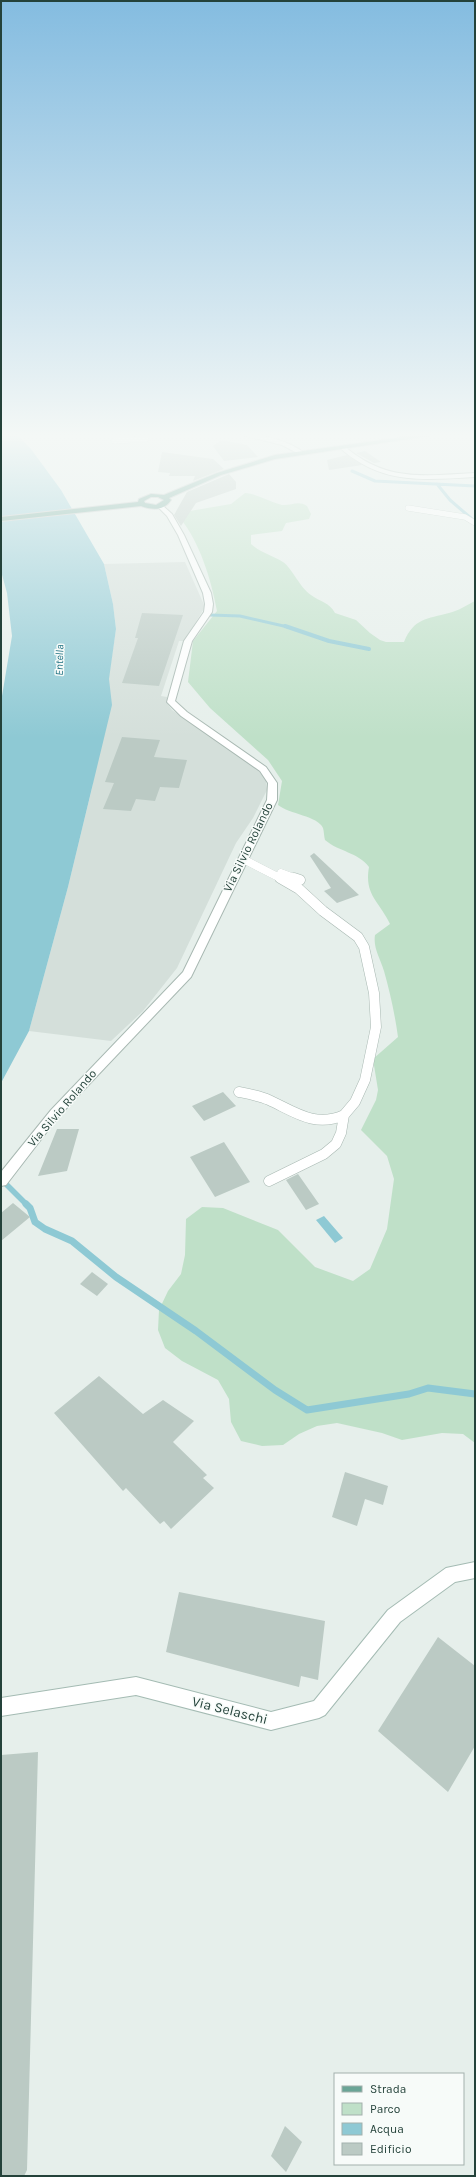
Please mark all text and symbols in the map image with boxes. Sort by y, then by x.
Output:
water label: Entella [53,644,66,676]
street label: Via Silvio Rolando [220,800,276,894]
street label: Via Silvio Rolando [25,1067,99,1149]
street label: Via Selaschi [190,1693,270,1728]
legend [334,2073,464,2165]
text: Strada [370,2082,406,2096]
text: Parco [370,2102,400,2116]
text: Acqua [370,2122,404,2136]
text: Edificio [370,2142,411,2156]

